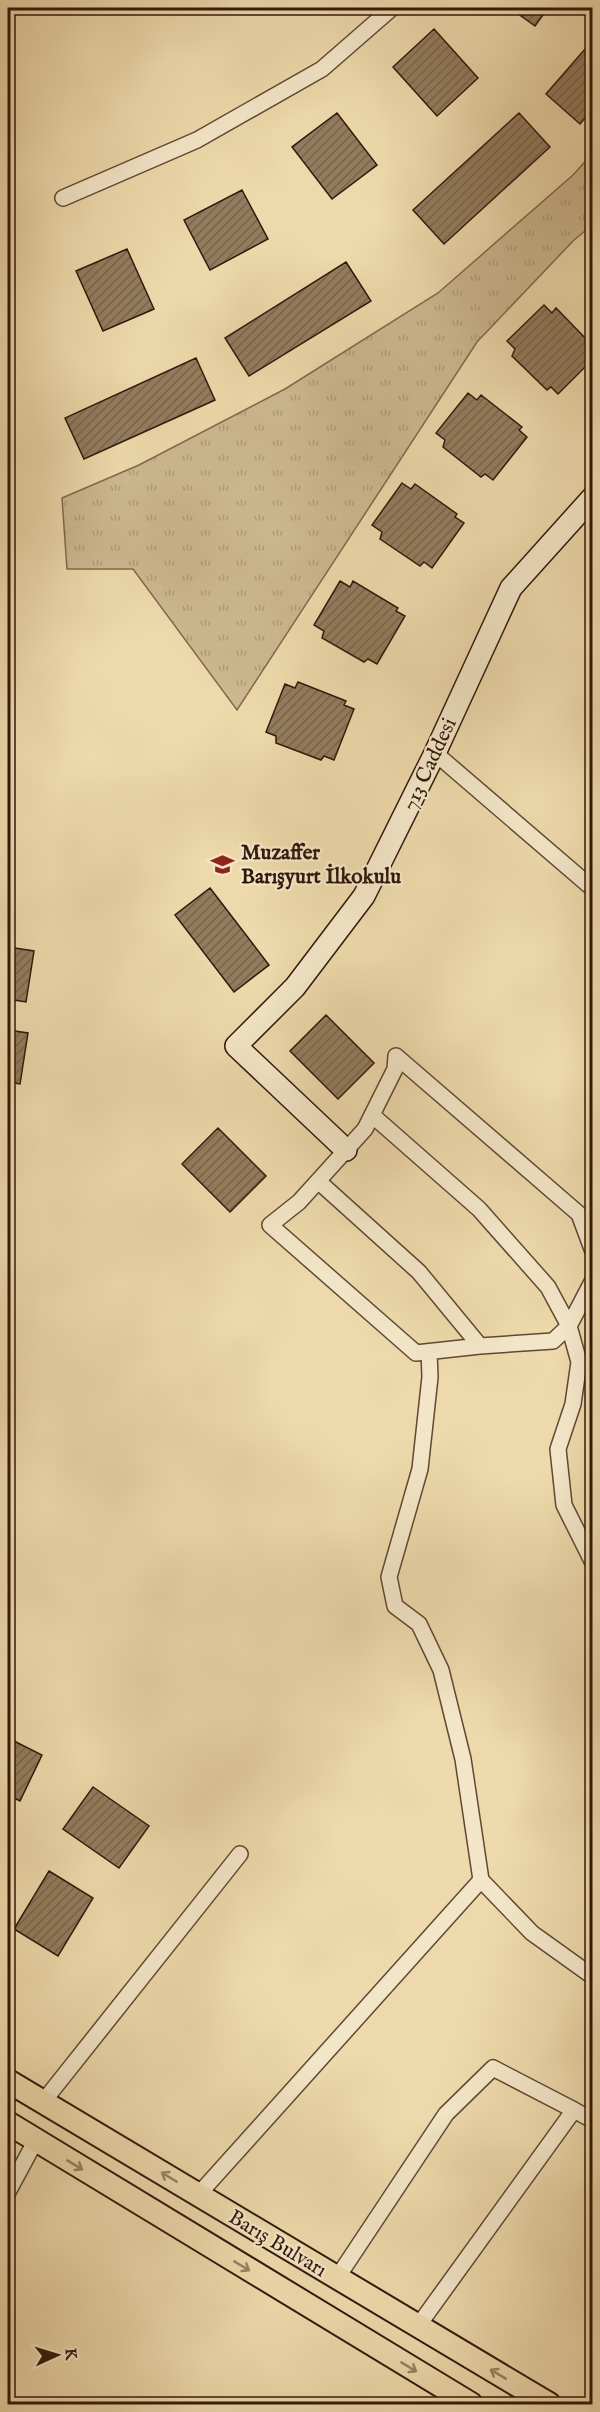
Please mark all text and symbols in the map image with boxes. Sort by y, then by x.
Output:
street label: 713 Caddesi [397,714,464,815]
place label: Muzaffer Barışyurt İlkokulu [241,840,401,891]
school or university icon: Muzaffer Barışyurt İlkokulu [210,851,236,877]
one-way arrow [66,2159,83,2171]
one-way arrow [161,2171,178,2183]
street label: Barış Bulvarı [223,2204,331,2284]
one-way arrow [233,2260,250,2272]
north arrow [27,2325,87,2385]
text: K [60,2348,80,2362]
one-way arrow [400,2361,417,2373]
one-way arrow [490,2368,507,2380]

